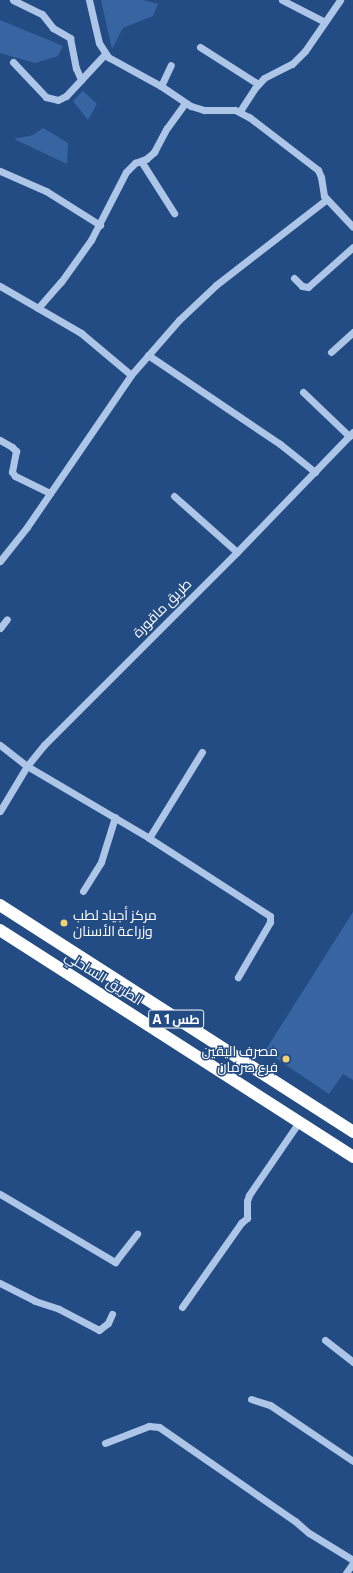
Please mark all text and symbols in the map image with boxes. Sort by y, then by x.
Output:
street label: طريق ماقورة [129,575,195,641]
place label: مركز أجياد لطب وزراعة الأسنان [73,907,157,940]
marker: مركز أجياد لطب وزراعة الأسنان [58,917,70,929]
street label: الطريق الساحلي [62,947,146,1009]
road number: A 1 طس [148,1008,204,1030]
place label: مصرف اليقين فرع صرمان [202,1043,278,1076]
marker: مصرف اليقين فرع صرمان [281,1054,291,1064]

